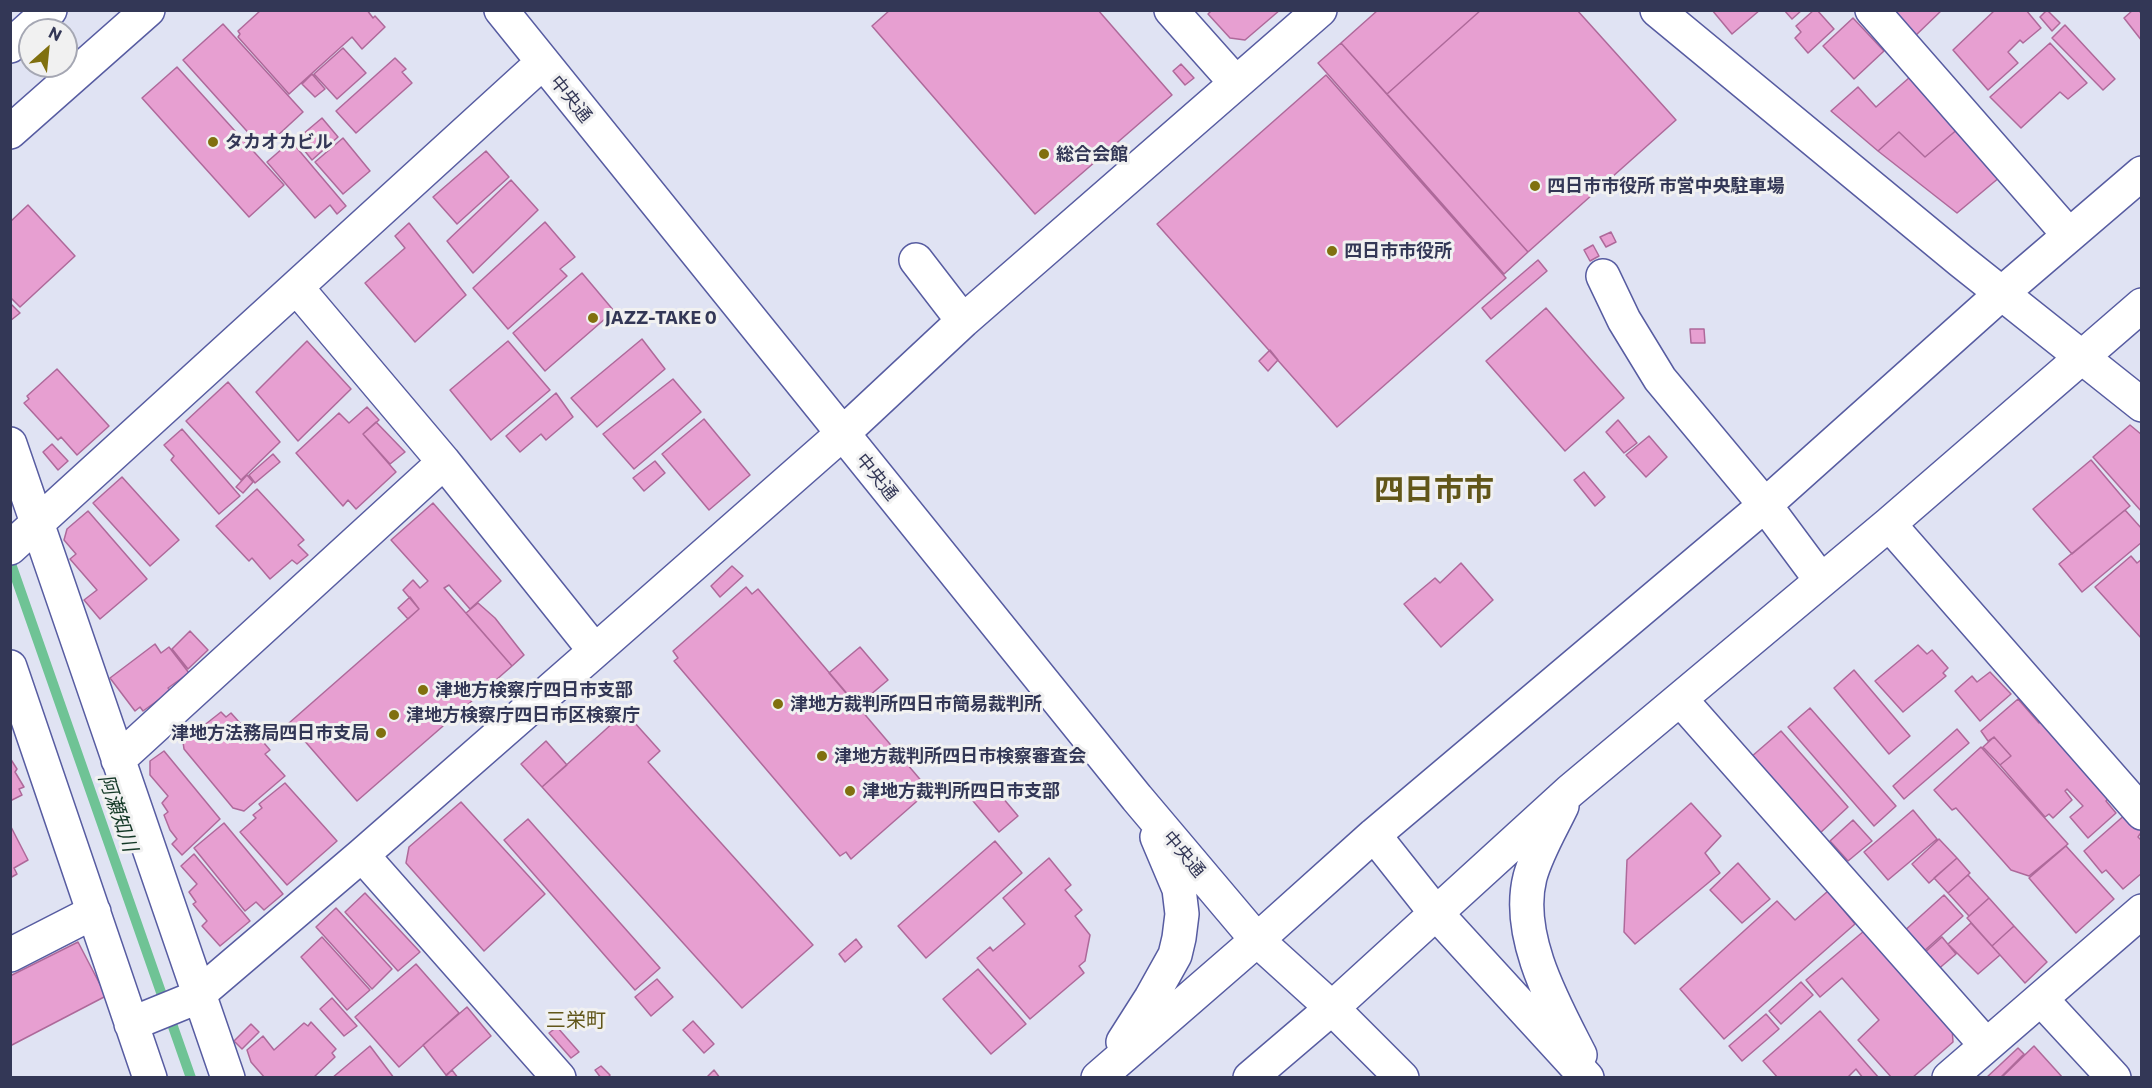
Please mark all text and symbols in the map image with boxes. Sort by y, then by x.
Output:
north arrow [18,18,78,78]
text: N [46,22,65,44]
street label: 中央通 [546,71,596,127]
place label: タカオカビル [225,131,333,153]
marker: タカオカビル [206,135,220,149]
place label: 総合会館 [1056,143,1128,165]
marker: 総合会館 [1037,147,1051,161]
place label: 四日市市役所 市営中央駐車場 [1547,175,1784,197]
marker: 四日市市役所 市営中央駐車場 [1528,179,1542,193]
place label: 四日市市役所 [1344,240,1452,262]
marker: 四日市市役所 [1325,244,1339,258]
place label: JAZZ-TAKE 0 [605,307,717,329]
marker: JAZZ-TAKE 0 [586,311,600,325]
street label: 中央通 [852,449,902,505]
district label: 四日市市 [1374,472,1494,508]
place label: 津地方検察庁四日市支部 [435,679,633,701]
marker: 津地方検察庁四日市支部 [416,683,430,697]
place label: 津地方裁判所四日市簡易裁判所 [790,693,1042,715]
marker: 津地方裁判所四日市簡易裁判所 [771,697,785,711]
place label: 津地方検察庁四日市区検察庁 [406,704,640,726]
marker: 津地方検察庁四日市区検察庁 [387,708,401,722]
place label: 津地方法務局四日市支局 [171,722,369,744]
marker: 津地方法務局四日市支局 [374,726,388,740]
place label: 津地方裁判所四日市検察審査会 [834,745,1086,767]
marker: 津地方裁判所四日市検察審査会 [815,749,829,763]
water label: 阿瀬知川 [94,771,142,855]
place label: 津地方裁判所四日市支部 [862,780,1060,802]
marker: 津地方裁判所四日市支部 [843,784,857,798]
street label: 中央通 [1158,826,1210,882]
district label: 三栄町 [546,1008,606,1032]

